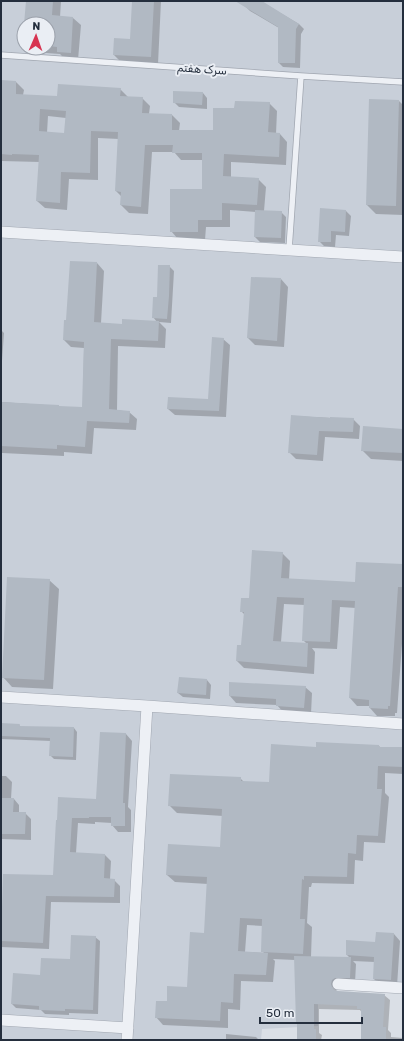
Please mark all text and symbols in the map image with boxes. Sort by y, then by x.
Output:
north arrow [16,16,56,56]
text: N [32,20,41,33]
street label: سرک هفتم [177,61,227,79]
scale bar [260,999,362,1025]
text: 50 m [266,1006,294,1020]

